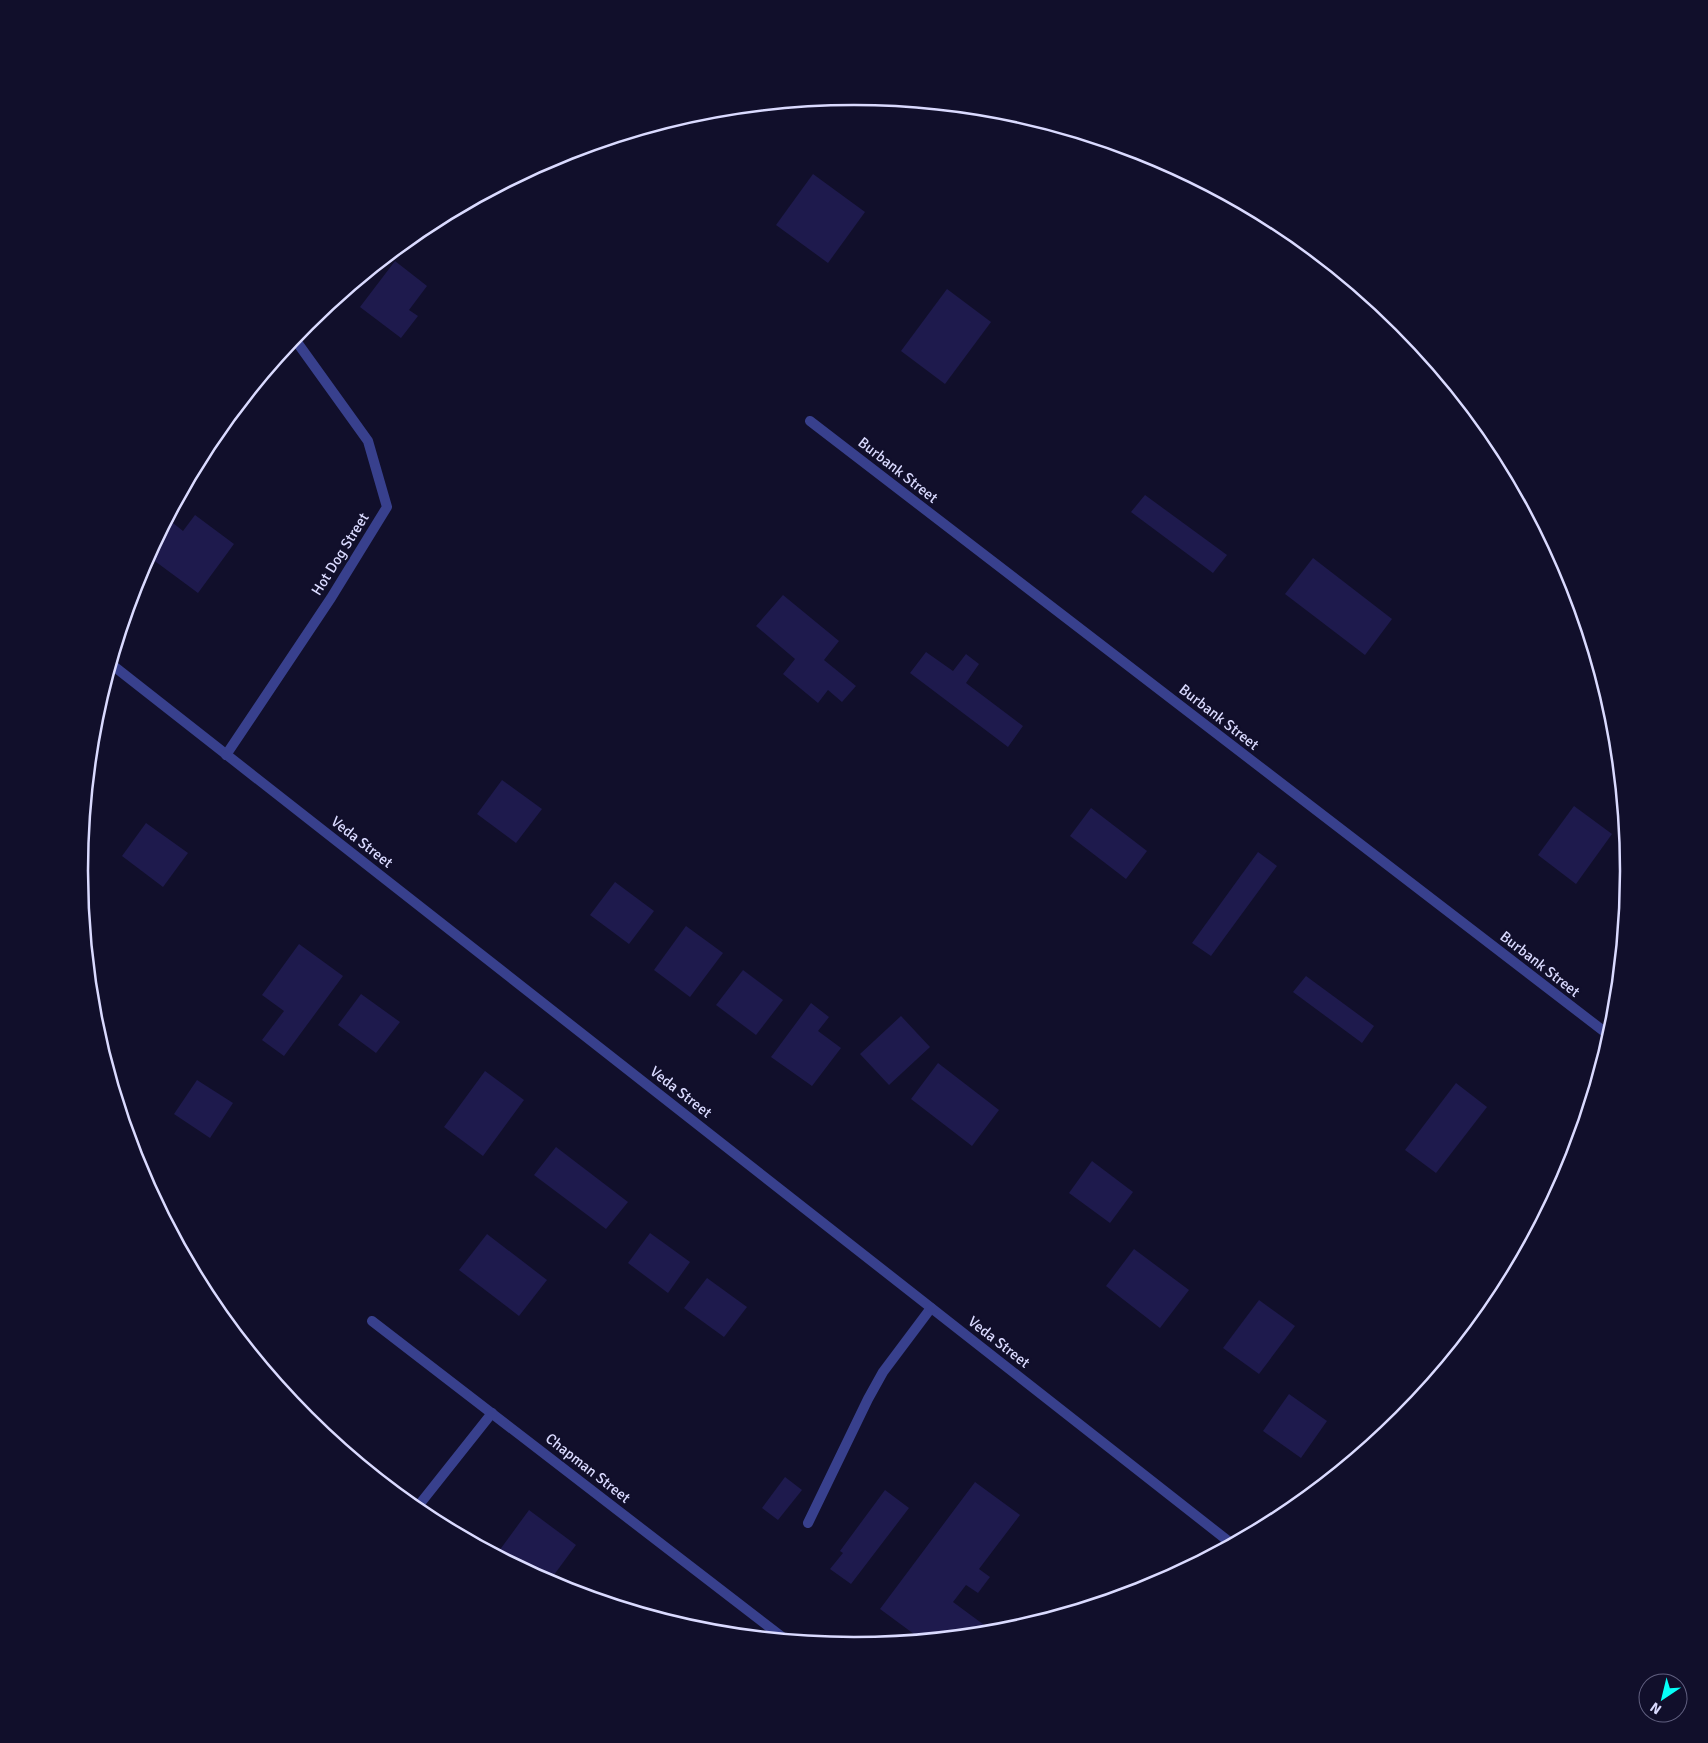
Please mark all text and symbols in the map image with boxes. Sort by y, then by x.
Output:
street label: Burbank Street [854,433,942,507]
street label: Hot Dog Street [307,509,373,599]
street label: Burbank Street [1175,680,1263,754]
street label: Veda Street [328,812,396,872]
street label: Burbank Street [1496,927,1584,1001]
street label: Veda Street [647,1062,715,1122]
street label: Veda Street [965,1312,1033,1372]
street label: Chapman Street [542,1429,634,1507]
north arrow [1638,1673,1688,1723]
text: N [1647,1698,1665,1718]

